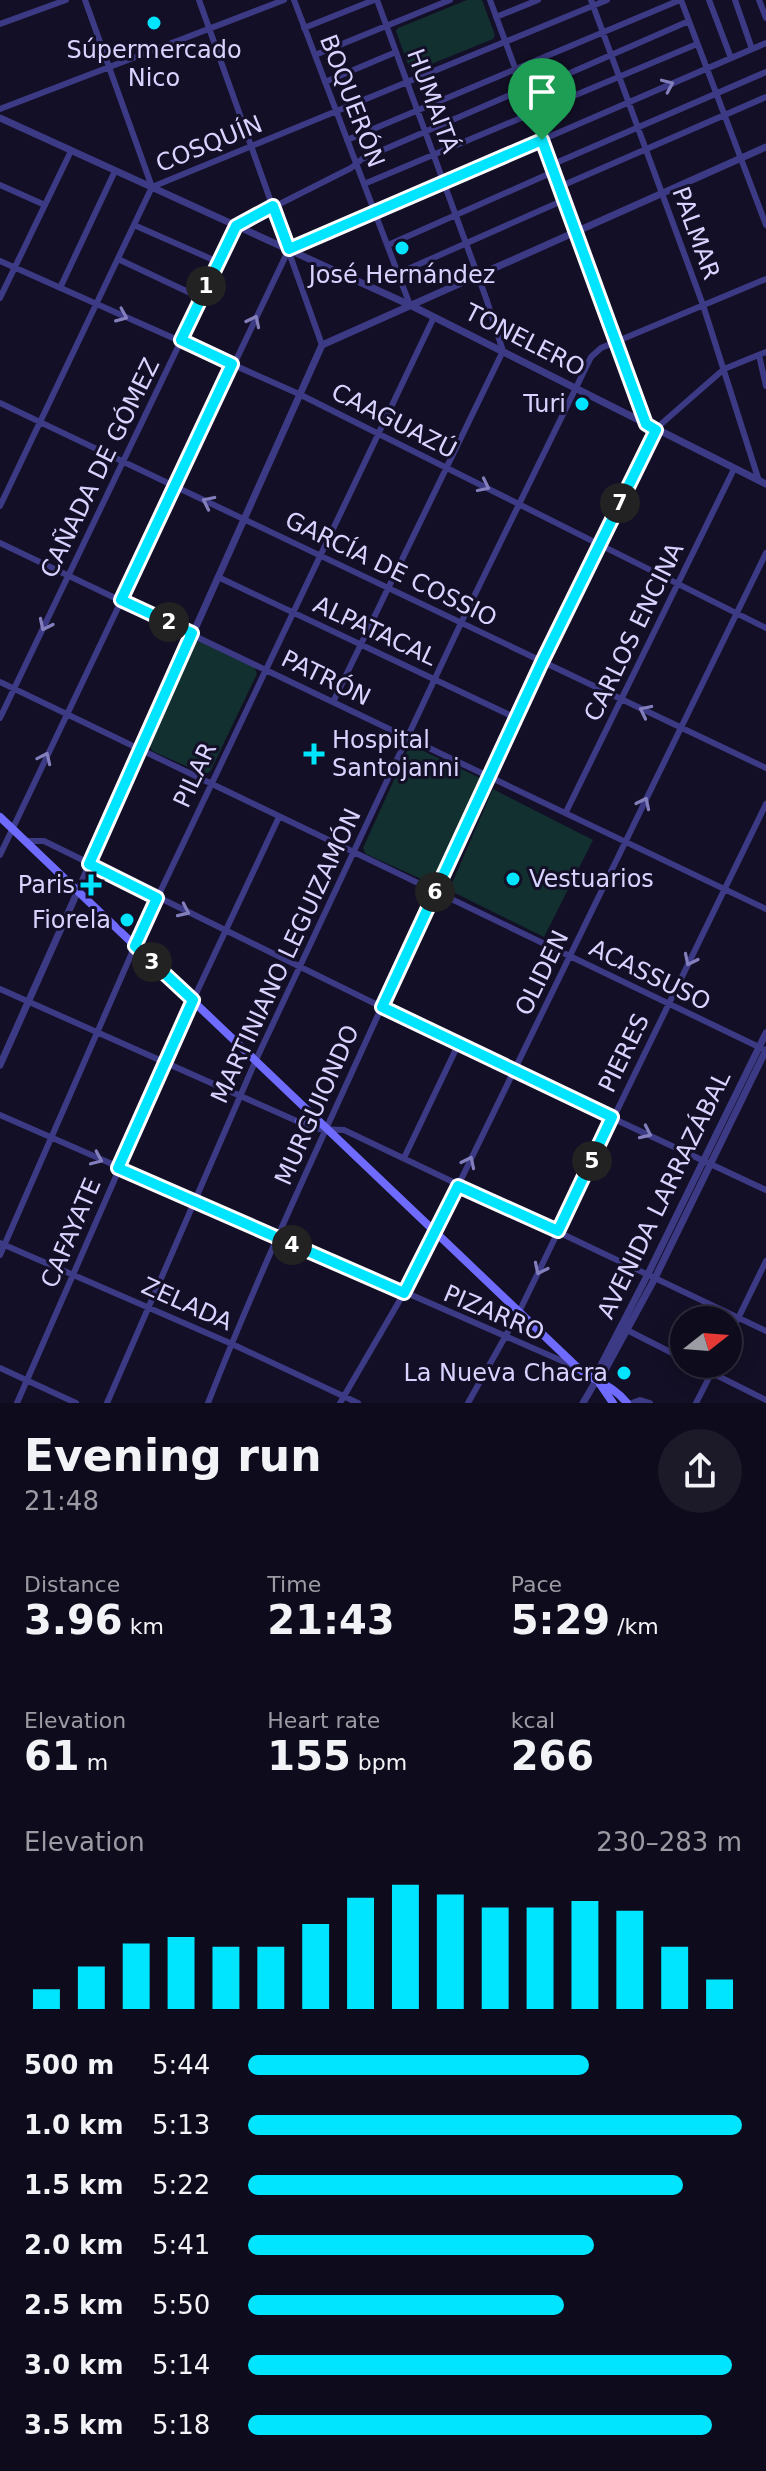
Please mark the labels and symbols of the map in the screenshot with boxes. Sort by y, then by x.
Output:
marker: Súpermercado Nico [145,14,163,32]
street label: BOQUERÓN [314,30,392,171]
place label: Súpermercado Nico [66,36,242,92]
street label: HUMAITÁ [401,45,466,158]
pin [508,58,576,140]
one-way arrow [660,78,675,94]
street label: COSQUÍN [151,109,266,178]
street label: PALMAR [666,183,726,283]
marker: José Hernández [393,239,411,257]
place label: José Hernández [307,261,495,289]
pin: 1 [186,266,226,306]
street label: TONELERO [459,297,590,382]
one-way arrow [114,306,129,322]
one-way arrow [244,314,260,329]
street label: CAÑADA DE GÓMEZ [33,353,165,582]
street label: CAAGUAZÚ [327,376,462,464]
place label: Turi [522,390,566,418]
marker: Turi [573,395,591,413]
one-way arrow [475,477,490,492]
pin: 7 [600,483,640,523]
one-way arrow [202,496,217,512]
street label: GARCÍA DE COSSIO [281,505,502,632]
street label: CARLOS ENCINA [579,538,690,726]
street label: ALPATACAL [309,590,442,672]
pin: 2 [149,602,189,642]
one-way arrow [39,616,55,631]
street label: PATRÓN [277,643,376,712]
one-way arrow [639,705,653,721]
place label: Hospital Santojanni [332,726,460,782]
street label: PILAR [168,738,222,812]
marker: Hospital Santojanni [303,743,325,765]
one-way arrow [35,751,51,766]
one-way arrow [634,796,650,811]
street label: MARTINIANO LEGUIZAMÓN [203,803,367,1108]
place label: Vestuarios [529,865,654,893]
marker: Vestuarios [504,870,522,888]
place label: Paris [18,871,75,899]
pin: 6 [415,872,455,912]
marker: Paris [82,876,100,894]
one-way arrow [176,901,191,917]
place label: Fiorela [32,906,111,934]
marker: Fiorela [118,911,136,929]
street label: OLIDEN [509,926,575,1020]
street label: ACASSUSO [585,934,715,1016]
pin: 3 [132,942,172,982]
one-way arrow [685,951,700,966]
street label: PIERES [593,1009,655,1097]
street label: MURGUIONDO [269,1021,365,1189]
street label: AVENIDA LARRAZÁBAL [591,1066,736,1323]
one-way arrow [637,1123,652,1139]
pin: 5 [572,1141,612,1181]
one-way arrow [88,1149,103,1165]
one-way arrow [460,1156,475,1171]
street label: CAFAYATE [35,1174,107,1292]
pin: 4 [272,1225,312,1265]
one-way arrow [534,1260,549,1275]
street label: ZELADA [137,1272,237,1337]
street label: PIZARRO [439,1279,549,1347]
north arrow [670,1306,742,1378]
place label: La Nueva Chacra [403,1359,608,1387]
marker: La Nueva Chacra [615,1364,633,1382]

